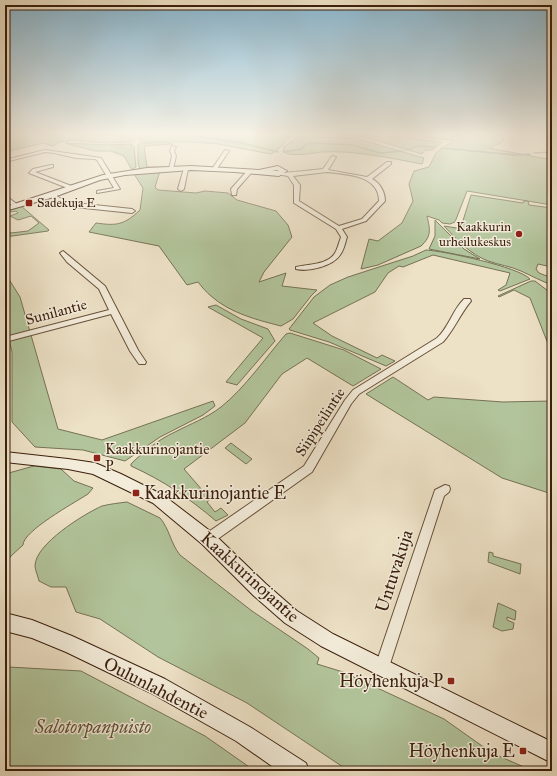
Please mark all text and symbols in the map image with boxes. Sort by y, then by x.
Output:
place label: Sadekuja E [37,195,96,211]
marker: Sadekuja E [24,198,34,208]
place label: Kaakkurin urheilukeskus [439,219,511,250]
marker: Kaakkurin urheilukeskus [514,229,524,239]
street label: Sunilantie [23,295,89,329]
street label: Siipipeilintie [291,384,349,460]
place label: Kaakkurinojantie P [105,440,209,475]
marker: Kaakkurinojantie P [92,453,102,463]
place label: Kaakkurinojantie E [144,482,286,504]
marker: Kaakkurinojantie E [131,488,141,498]
street label: Kaakkurinojantie [196,527,304,627]
street label: Untuvakuja [370,527,418,615]
street label: Oulunlahdentie [100,652,212,724]
place label: Höyhenkuja P [339,670,443,692]
marker: Höyhenkuja P [446,676,456,686]
park label: Salotorpanpuisto [34,716,151,739]
place label: Höyhenkuja E [408,740,515,762]
marker: Höyhenkuja E [518,746,528,756]

